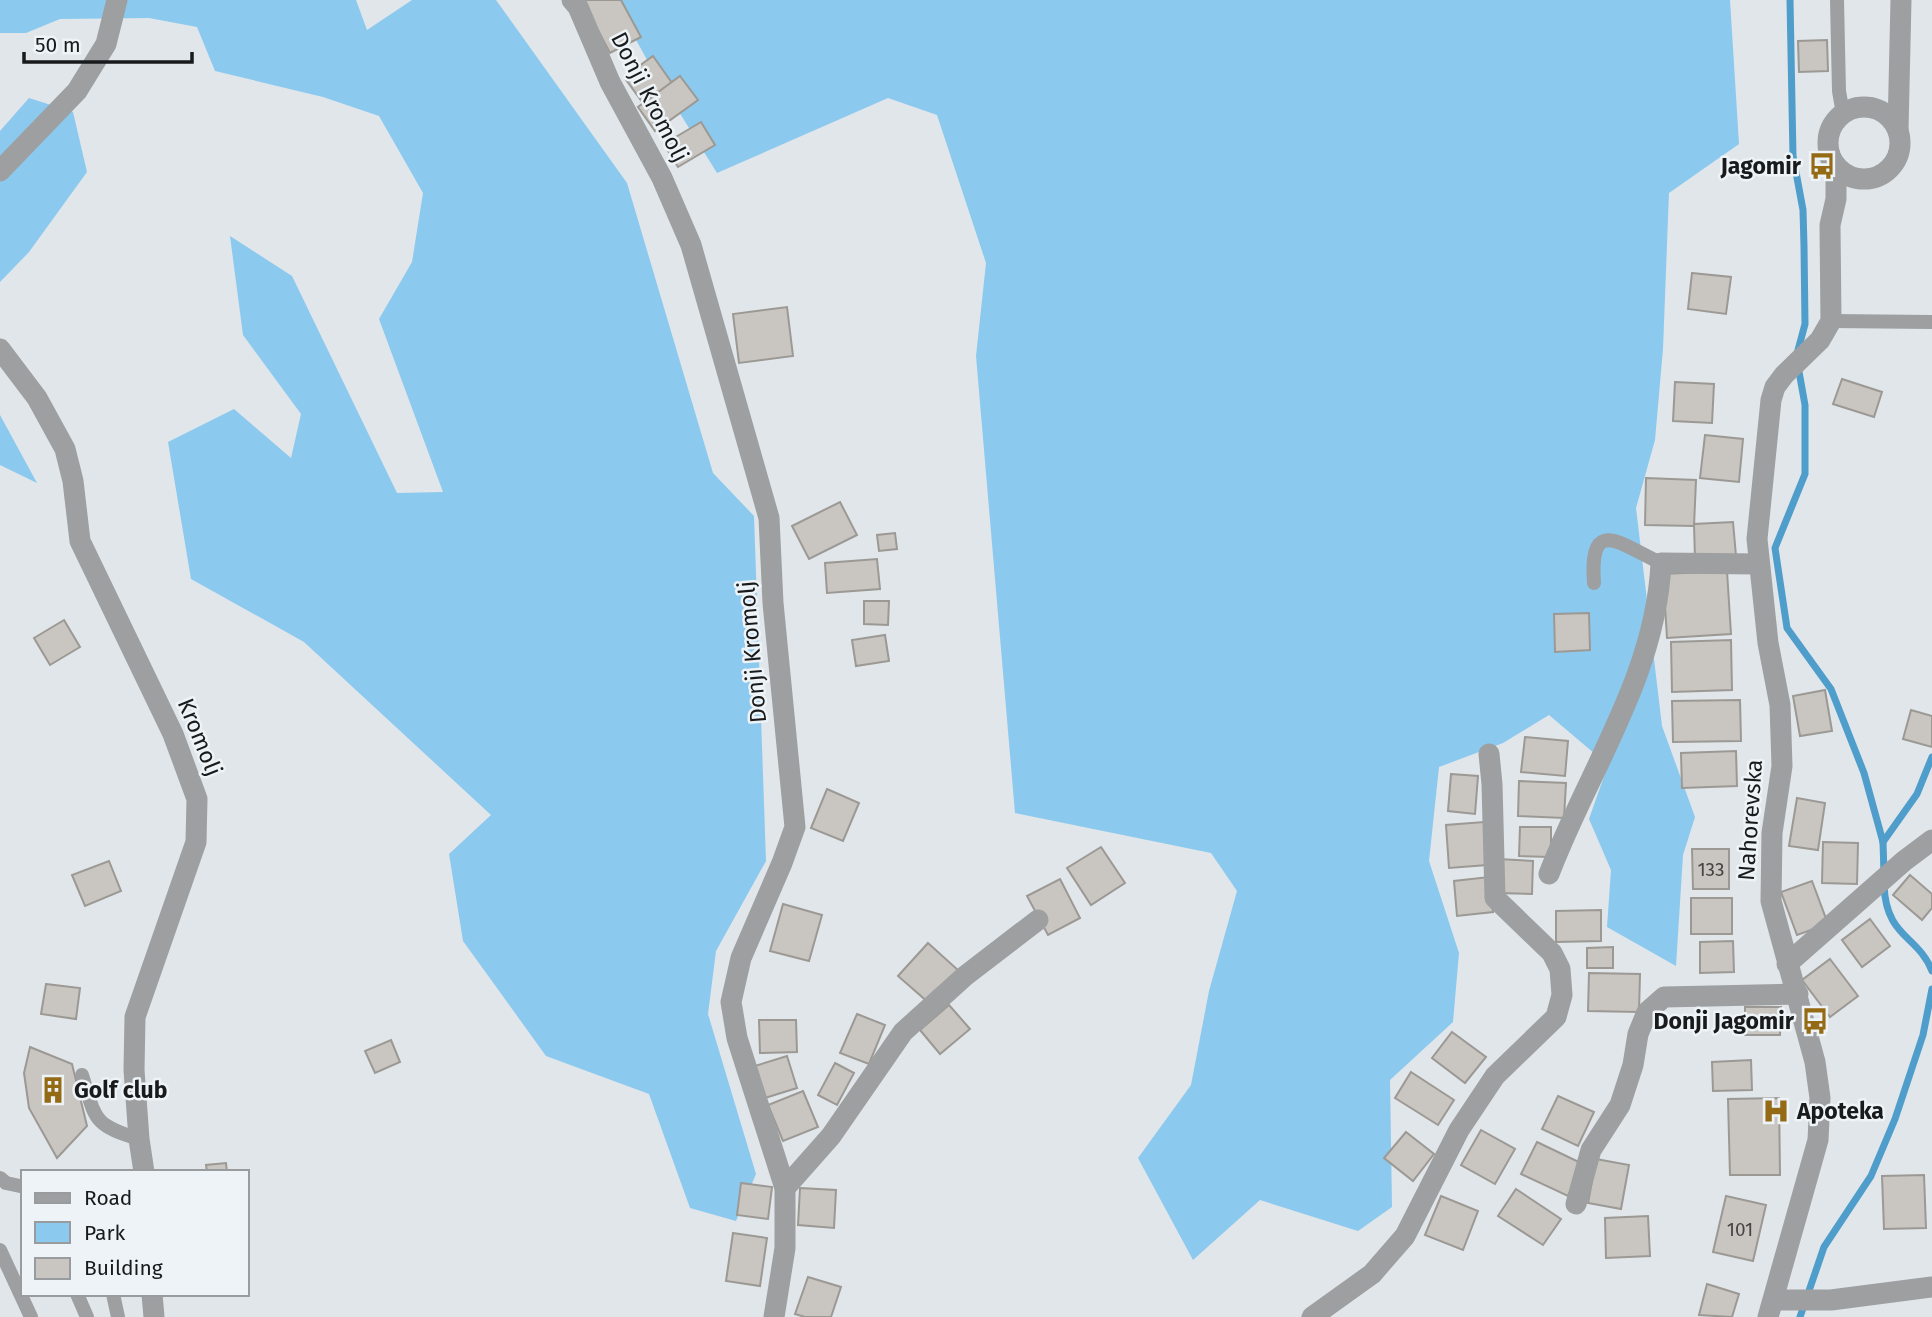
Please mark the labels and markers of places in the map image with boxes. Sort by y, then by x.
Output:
bus stop icon: Jagomir [1807,151,1837,181]
place label: Jagomir [1720,152,1802,180]
bus stop icon: Donji Jagomir [1800,1006,1830,1036]
place label: Donji Jagomir [1654,1007,1795,1035]
building icon: Golf club [38,1075,68,1105]
place label: Golf club [74,1076,167,1104]
hospital icon: Apoteka [1761,1096,1791,1126]
place label: Apoteka [1796,1097,1884,1125]

